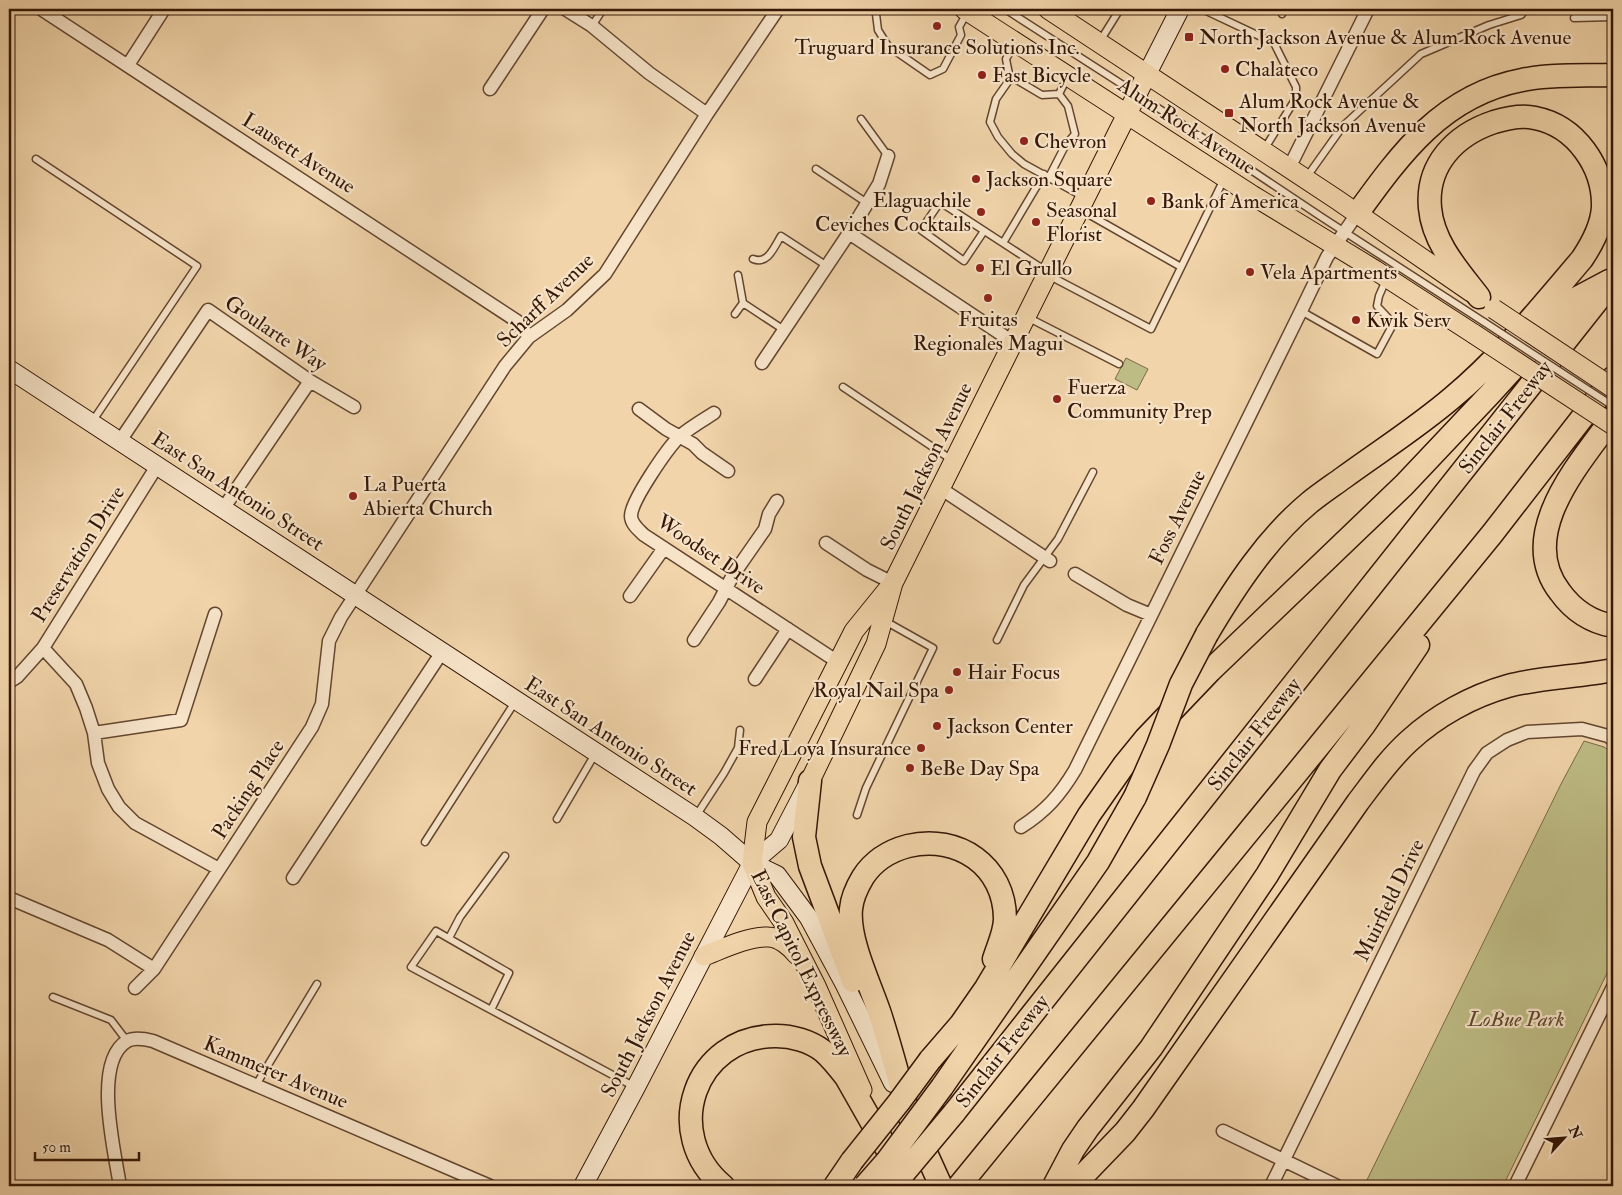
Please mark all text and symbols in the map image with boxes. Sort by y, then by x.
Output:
marker: Truguard Insurance Solutions Inc. [931,20,943,32]
place label: North Jackson Avenue & Alum Rock Avenue [1199,24,1571,51]
marker: North Jackson Avenue & Alum Rock Avenue [1183,31,1195,43]
place label: Truguard Insurance Solutions Inc. [794,34,1080,61]
place label: Chalateco [1235,56,1318,83]
place label: Fast Bicycle [992,62,1091,89]
marker: Chalateco [1219,63,1231,75]
marker: Fast Bicycle [976,69,988,81]
street label: Alum Rock Avenue [1112,71,1261,181]
place label: Alum Rock Avenue & North Jackson Avenue [1238,88,1426,139]
street label: Lausett Avenue [237,107,361,200]
marker: Alum Rock Avenue & North Jackson Avenue [1223,107,1235,119]
place label: Chevron [1034,128,1107,155]
marker: Chevron [1018,135,1030,147]
place label: Jackson Square [985,166,1112,193]
marker: Jackson Square [970,173,982,185]
place label: Elaguachile Ceviches Cocktails [815,187,971,238]
place label: Bank of America [1161,188,1299,215]
marker: Bank of America [1145,195,1157,207]
place label: Seasonal Florist [1046,197,1118,248]
marker: Elaguachile Ceviches Cocktails [975,206,987,218]
marker: Seasonal Florist [1030,216,1042,228]
street label: Scharff Avenue [491,247,600,353]
place label: El Grullo [990,255,1072,282]
place label: Vela Apartments [1260,259,1397,286]
marker: El Grullo [974,262,986,274]
marker: Vela Apartments [1244,266,1256,278]
street label: Goularte Way [219,289,333,378]
marker: Fruitas Regionales Magui [982,292,994,304]
place label: Fruitas Regionales Magui [913,306,1064,357]
place label: Kwik Serv [1366,307,1452,334]
marker: Kwik Serv [1350,314,1362,326]
street label: Sinclair Freeway [1453,355,1559,480]
place label: Fuerza Community Prep [1067,374,1212,425]
street label: South Jackson Avenue [874,378,979,554]
marker: Fuerza Community Prep [1051,393,1063,405]
street label: East San Antonio Street [146,426,329,557]
street label: Foss Avenue [1143,465,1212,569]
place label: La Puerta Abierta Church [362,471,493,522]
street label: Preservation Drive [26,481,131,628]
marker: La Puerta Abierta Church [347,490,359,502]
street label: Woodset Drive [650,508,770,601]
place label: Hair Focus [967,659,1060,686]
marker: Hair Focus [951,666,963,678]
street label: East San Antonio Street [519,671,702,802]
street label: Sinclair Freeway [1202,672,1308,797]
place label: Royal Nail Spa [813,677,939,704]
marker: Royal Nail Spa [943,684,955,696]
place label: Jackson Center [946,713,1073,740]
marker: Jackson Center [931,720,943,732]
street label: Packing Place [206,734,291,844]
place label: Fred Loya Insurance [738,735,911,762]
marker: Fred Loya Insurance [915,742,927,754]
place label: BeBe Day Spa [920,755,1040,782]
marker: BeBe Day Spa [904,762,916,774]
street label: Muirfield Drive [1348,834,1431,966]
street label: East Capitol Expressway [744,865,859,1062]
street label: South Jackson Avenue [595,926,702,1102]
street label: Sinclair Freeway [950,989,1056,1114]
park label: LoBue Park [1467,1006,1564,1033]
street label: Kammerer Avenue [200,1030,352,1115]
north arrow [1540,1112,1590,1162]
text: N [1564,1122,1586,1142]
scale bar [35,1130,139,1162]
text: 50 m [42,1138,71,1157]

